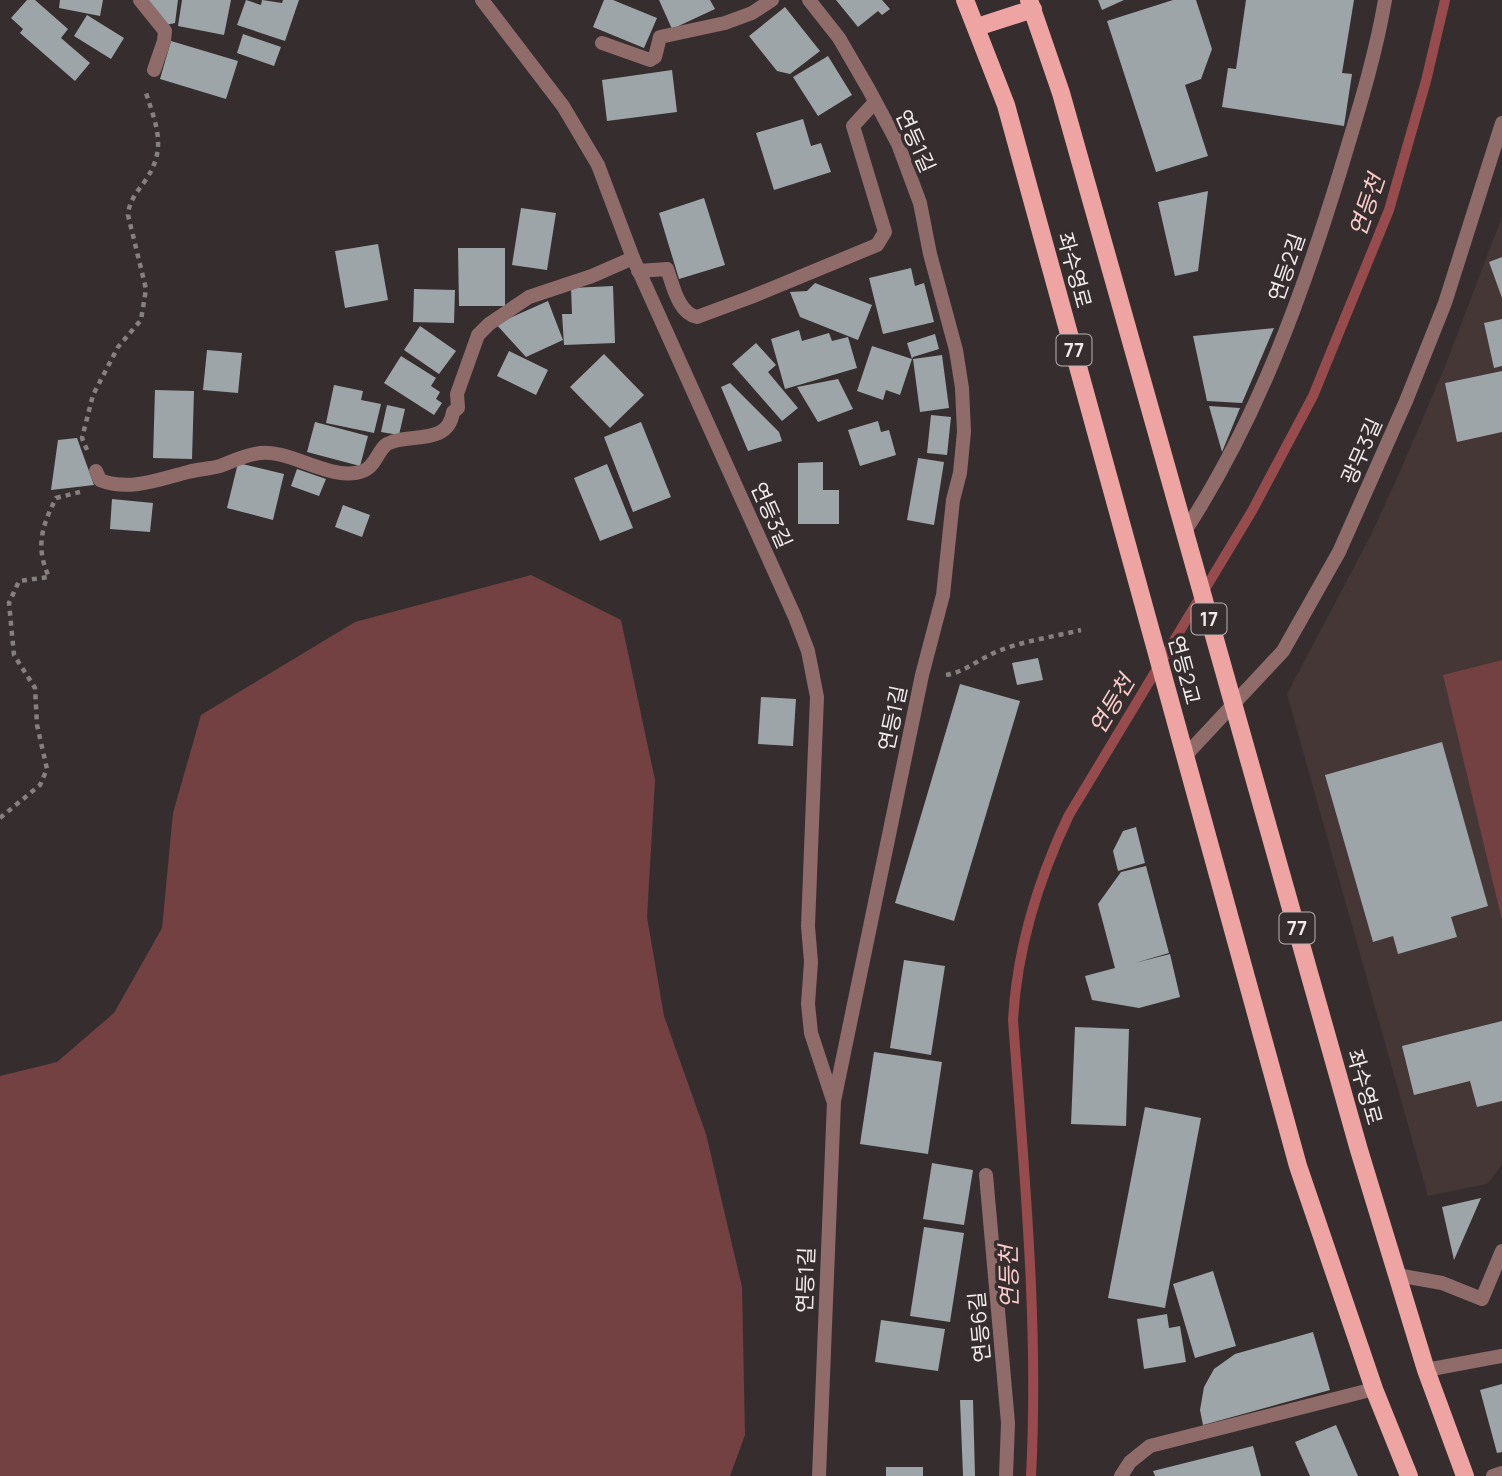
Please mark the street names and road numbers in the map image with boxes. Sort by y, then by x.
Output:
street label: 연등1길 [890,105,942,177]
street label: 좌수영로 [1051,229,1099,311]
street label: 연등2길 [1261,229,1311,305]
road number: 77 [1056,334,1092,366]
street label: 광무3길 [1334,414,1388,488]
street label: 연등3길 [745,478,799,552]
road number: 17 [1192,604,1226,634]
street label: 연등2교 [1162,633,1208,707]
street label: 연등1길 [871,683,913,753]
road number: 77 [1280,912,1314,944]
street label: 좌수영로 [1341,1046,1389,1128]
street label: 연등1길 [790,1246,820,1314]
street label: 연등6길 [962,1290,996,1364]

